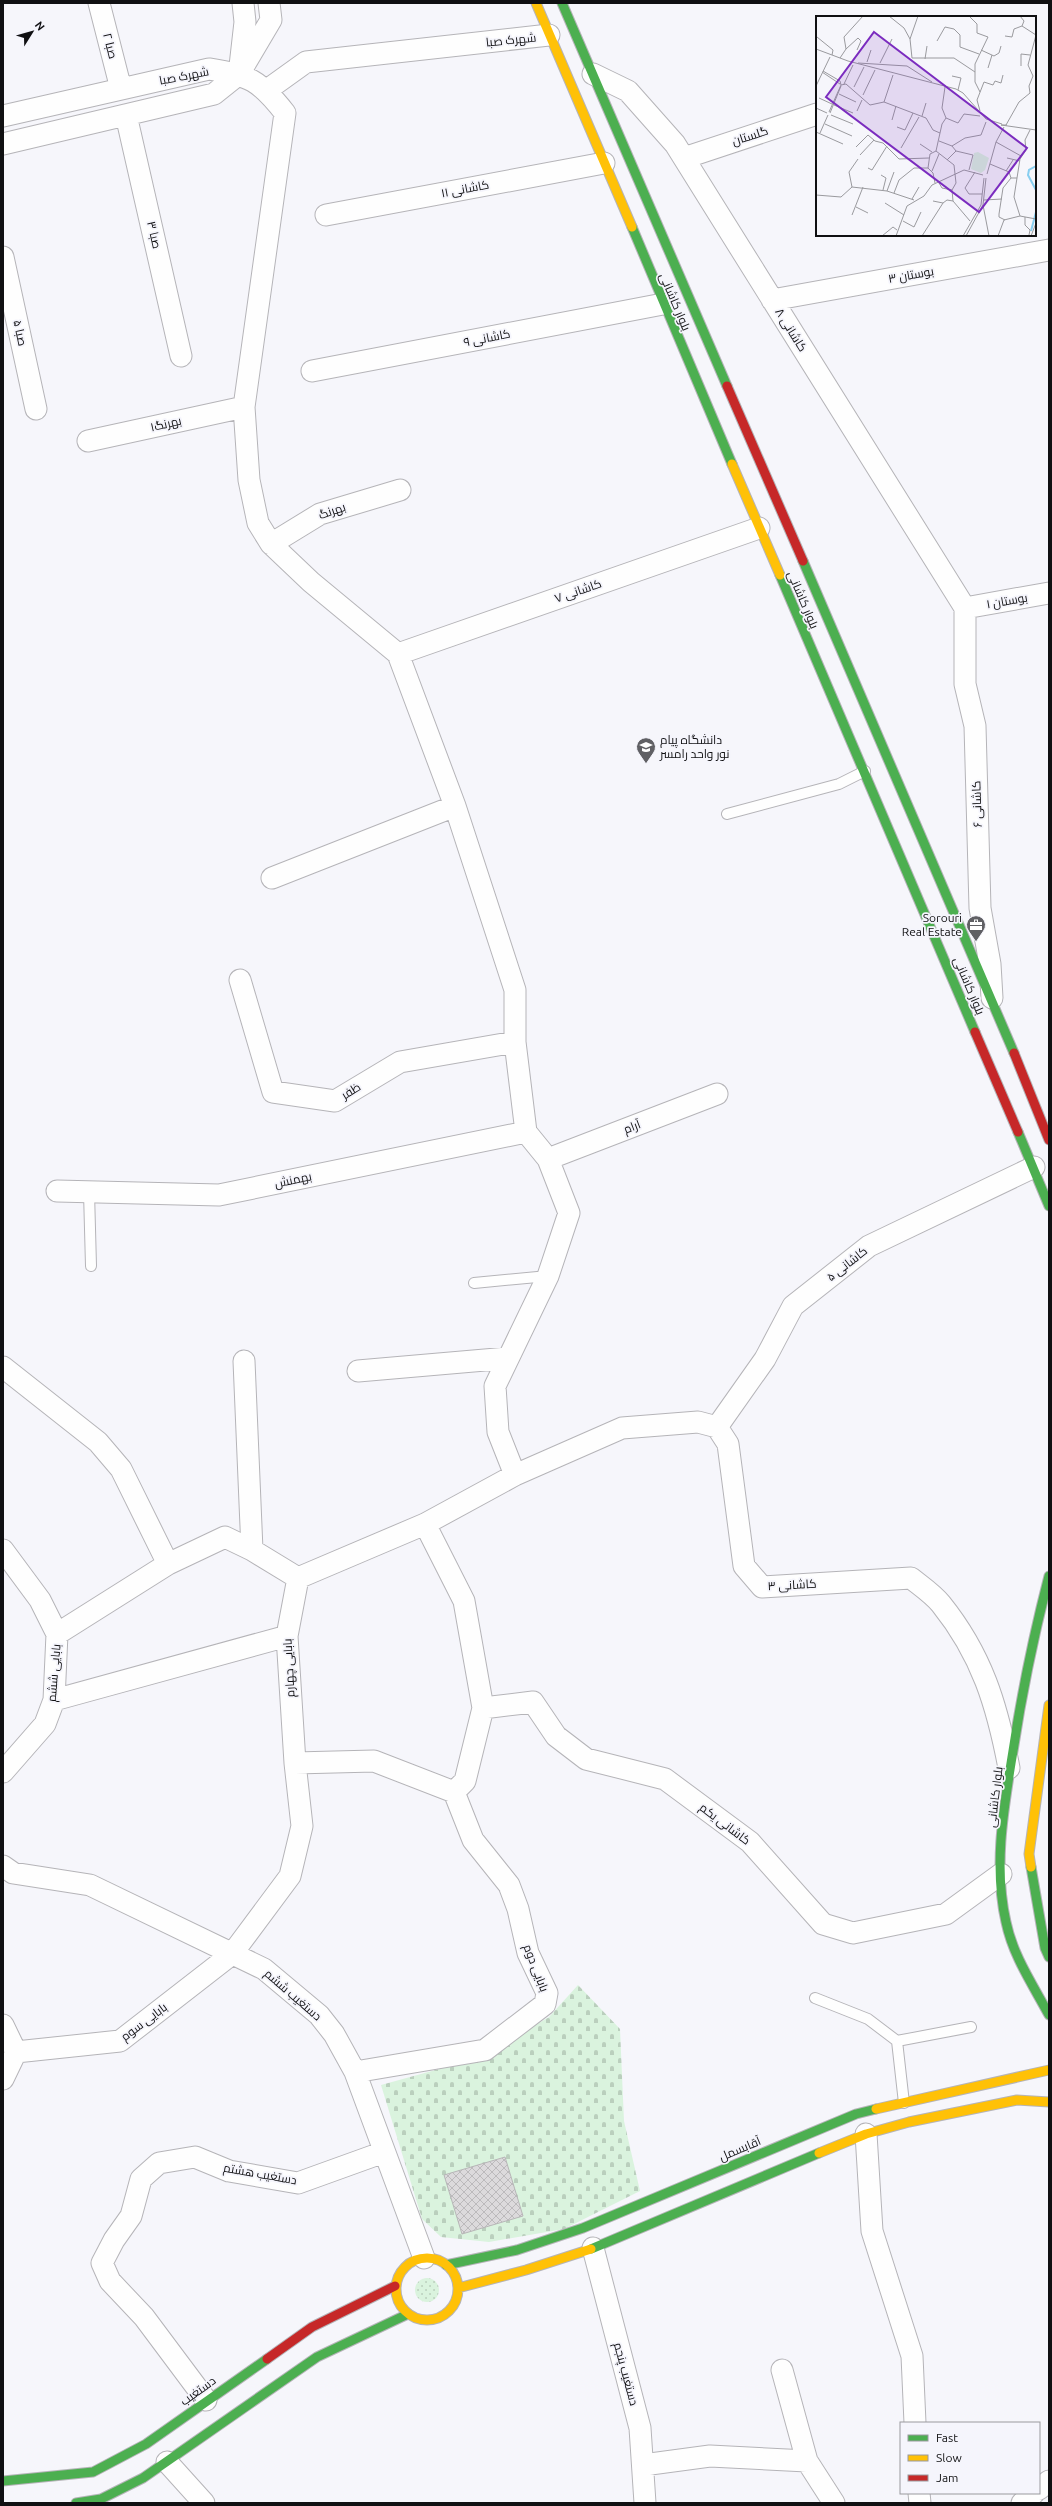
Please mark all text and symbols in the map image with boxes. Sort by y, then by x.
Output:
north arrow [12,12,52,52]
inset map [816,16,1036,236]
text: N [33,19,47,33]
street label: شهرک صبا [485,30,537,50]
street label: صبا ۲ [100,32,120,60]
street label: شهرک صبا [158,64,210,88]
street label: گلستان [730,124,770,148]
street label: کاشانی ۱۱ [440,178,490,200]
street label: صبا ۳ [144,220,164,250]
street label: بوستان ۳ [887,264,935,286]
street label: بلوار کاشانی [657,271,693,333]
street label: کاشانی ۸ [772,306,810,354]
street label: صبا ۵ [10,319,30,347]
street label: کاشانی ۹ [462,327,512,349]
street label: ۱بهرنگ [149,414,183,434]
street label: بهرنگ [317,500,347,522]
street label: بلوار کاشانی [785,569,821,631]
street label: کاشانی ۷ [553,576,603,606]
street label: بوستان ۱ [985,590,1029,612]
place label: دانشگاه پیام نور واحد رامسر [659,733,729,761]
school or university icon: دانشگاه پیام نور واحد رامسر [635,736,657,764]
street label: کاشانی ۶ [969,780,985,828]
place label: Sorouri Real Estate [902,911,962,938]
office icon: Sorouri Real Estate [965,914,987,942]
street label: بلوار کاشانی [951,955,987,1017]
street label: ظفر [338,1080,363,1103]
street label: آرام [621,1117,644,1138]
street label: بهمنش [273,1169,313,1191]
street label: کاشانی ۵ [824,1244,870,1284]
street label: کاشانی ۳ [767,1577,817,1593]
street label: بابایی چهارم [280,1638,300,1698]
street label: بابایی ششم [44,1643,65,1703]
street label: بلوار کاشانی [984,1766,1006,1828]
street label: کاشانی یکم [696,1800,753,1848]
street label: بابایی دوم [520,1942,551,1994]
street label: دستغیب ششم [261,1966,325,2024]
street label: بابایی سوم [118,2000,171,2045]
street label: آقابسمل [717,2134,764,2164]
street label: دستغیب هشتم [222,2161,298,2188]
street label: دستغیب پنجم [609,2341,641,2408]
street label: دستغیب [178,2373,219,2408]
legend [900,2422,1040,2494]
text: Fast [936,2431,958,2444]
text: Slow [936,2451,962,2464]
text: Jam [936,2471,958,2484]

